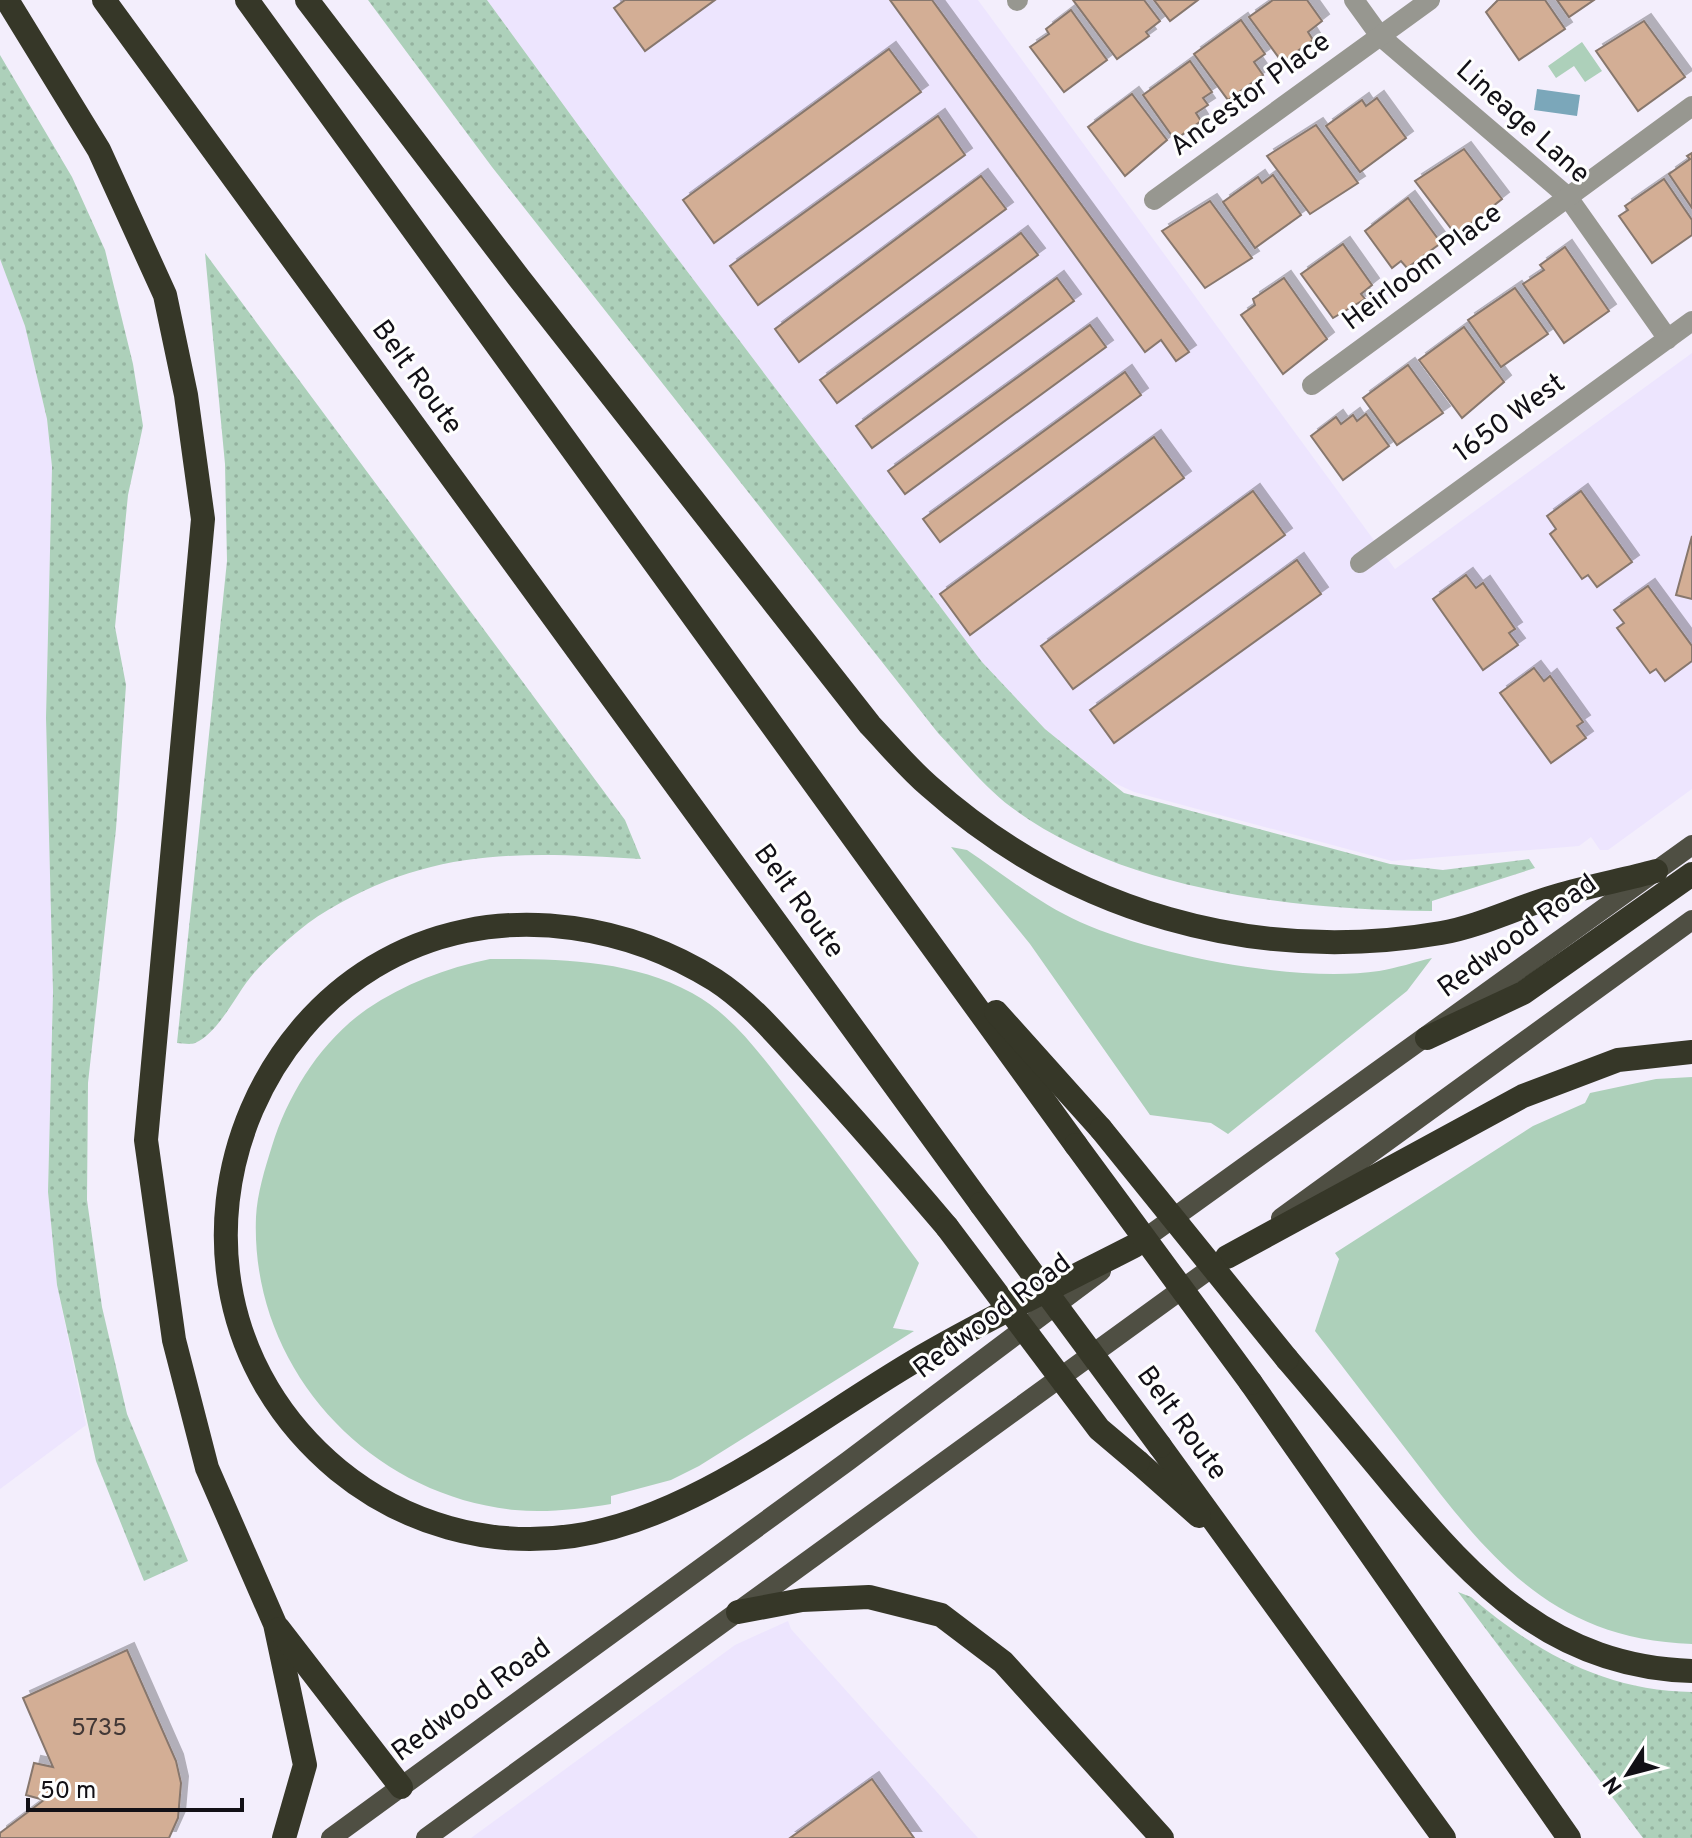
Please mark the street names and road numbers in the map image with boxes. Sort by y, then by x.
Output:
street label: Ancestor Place [1164,25,1338,165]
street label: Lineage Lane [1447,53,1597,193]
street label: Heirloom Place [1336,196,1510,340]
street label: Belt Route [362,314,470,442]
street label: 1650 West [1447,366,1573,472]
street label: Belt Route [744,838,852,966]
street label: Redwood Road [1431,867,1605,1007]
street label: Redwood Road [907,1246,1079,1388]
street label: Belt Route [1127,1360,1235,1488]
street label: Redwood Road [385,1631,559,1771]

